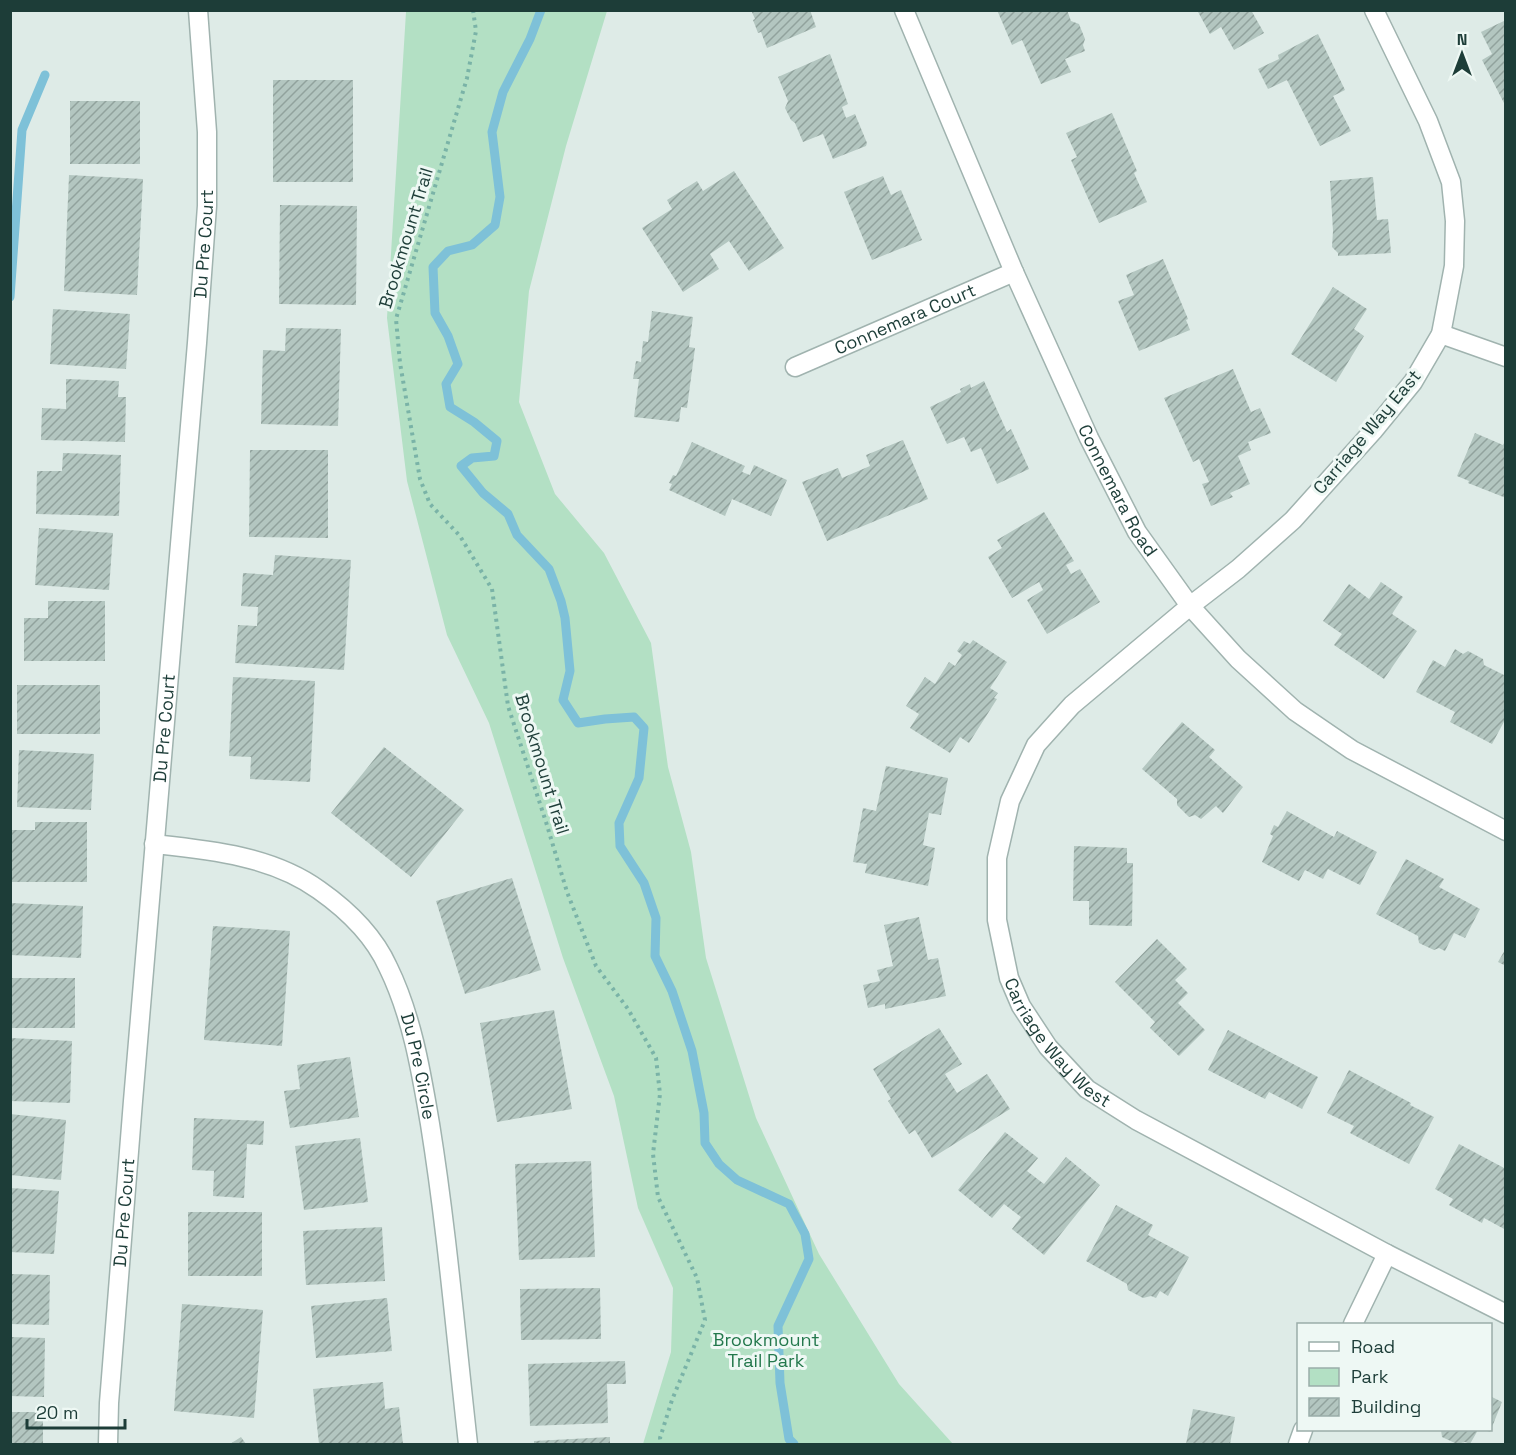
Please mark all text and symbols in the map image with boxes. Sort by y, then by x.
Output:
north arrow [1432,24,1492,84]
text: N [1457,29,1467,50]
street label: Brookmount Trail [373,165,438,311]
street label: Du Pre Court [188,190,218,299]
street label: Connemara Court [831,278,979,359]
street label: Carriage Way East [1308,365,1426,499]
street label: Connemara Road [1073,420,1163,561]
street label: Du Pre Court [148,673,180,784]
street label: Brookmount Trail [510,691,575,837]
street label: Carriage Way West [999,974,1115,1112]
street label: Du Pre Circle [396,1010,441,1121]
street label: Du Pre Court [108,1157,139,1268]
legend [1297,1323,1492,1431]
park label: Brookmount Trail Park [713,1328,819,1372]
text: Road [1351,1335,1395,1358]
text: Park [1351,1365,1389,1388]
scale bar [27,1392,124,1430]
text: Building [1351,1395,1421,1418]
text: 20 m [36,1401,79,1424]

